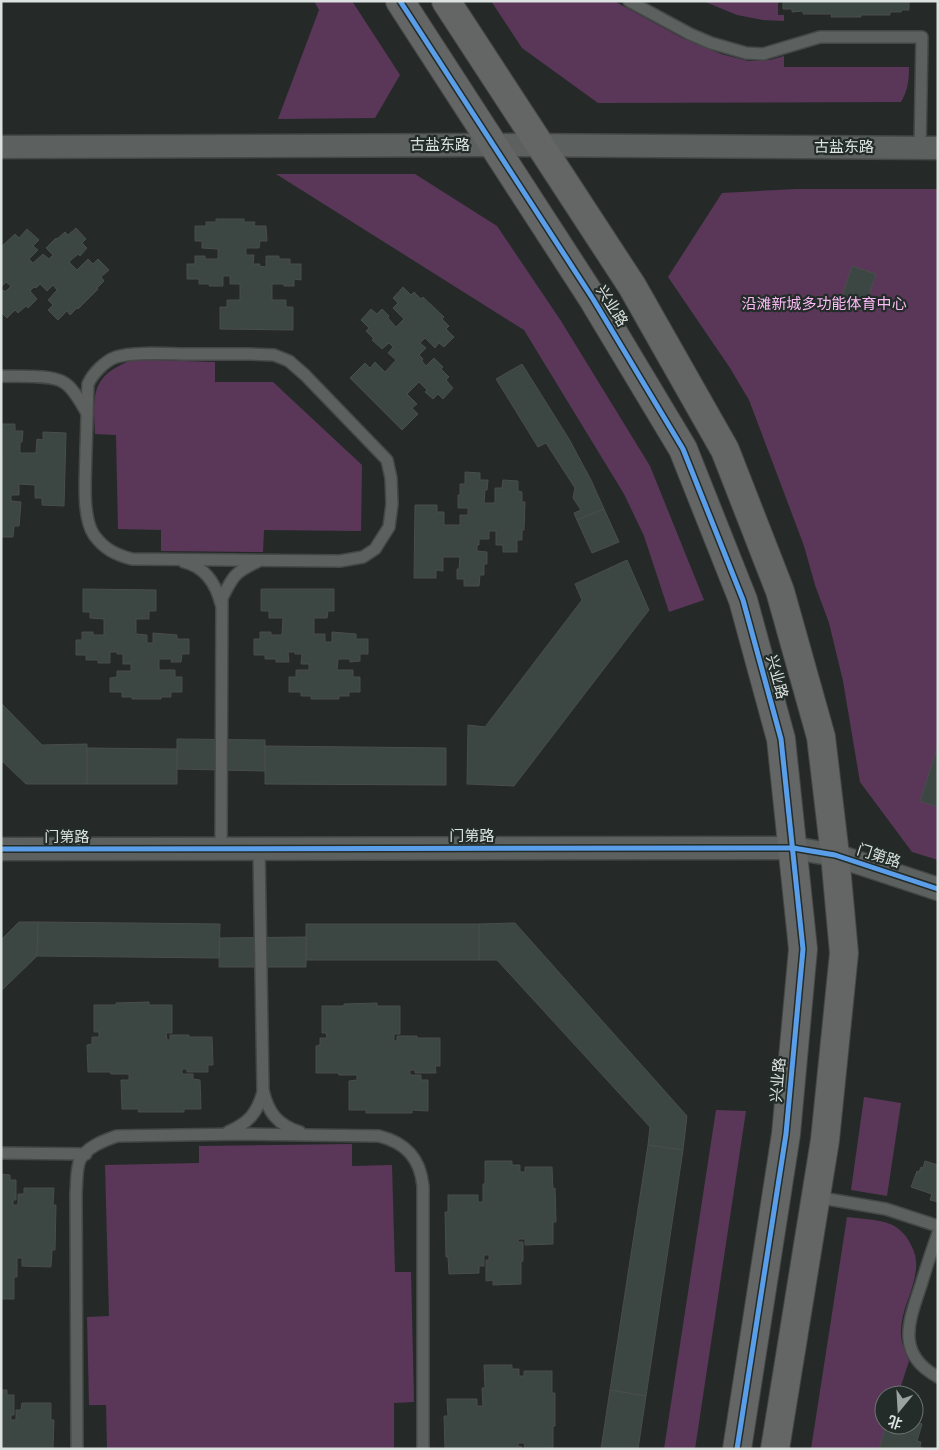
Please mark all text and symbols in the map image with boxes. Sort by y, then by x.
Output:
street label: 古盐东路 [410,136,470,154]
street label: 古盐东路 [814,138,874,156]
street label: 兴业路 [592,282,632,330]
park label: 沿滩新城多功能体育中心 [741,295,907,313]
street label: 兴业路 [762,653,792,701]
street label: 门第路 [449,827,495,845]
street label: 门第路 [44,828,90,846]
street label: 门第路 [855,840,903,872]
street label: 兴业路 [767,1057,789,1103]
north arrow [874,1385,924,1435]
text: 北 [886,1413,904,1432]

